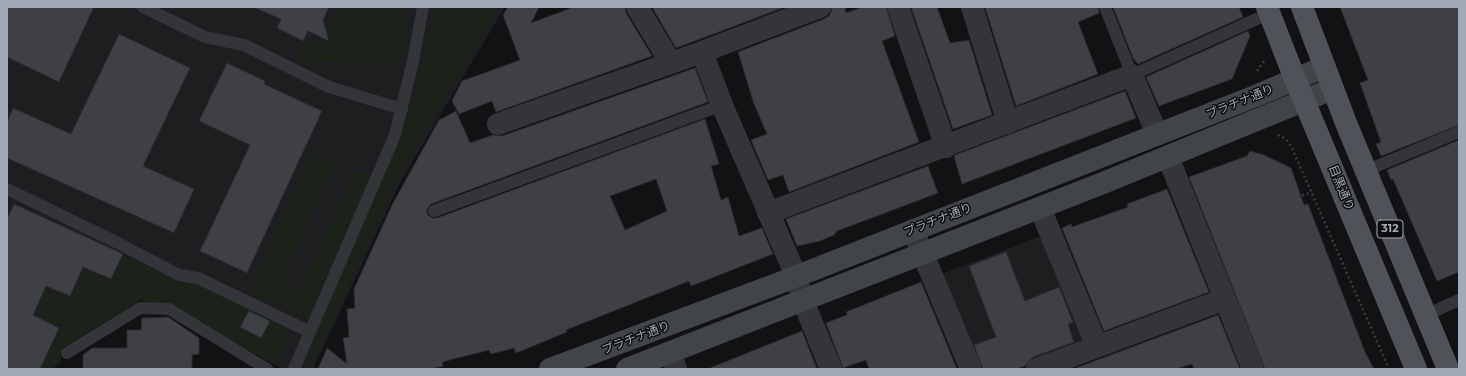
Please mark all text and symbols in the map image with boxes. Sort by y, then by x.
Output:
street label: プラチナ通り [1204,82,1276,122]
street label: 目黒通り [1325,163,1357,213]
street label: プラチナ通り [902,200,974,240]
road number: 312 [1377,220,1403,238]
street label: プラチナ通り [600,318,672,358]

